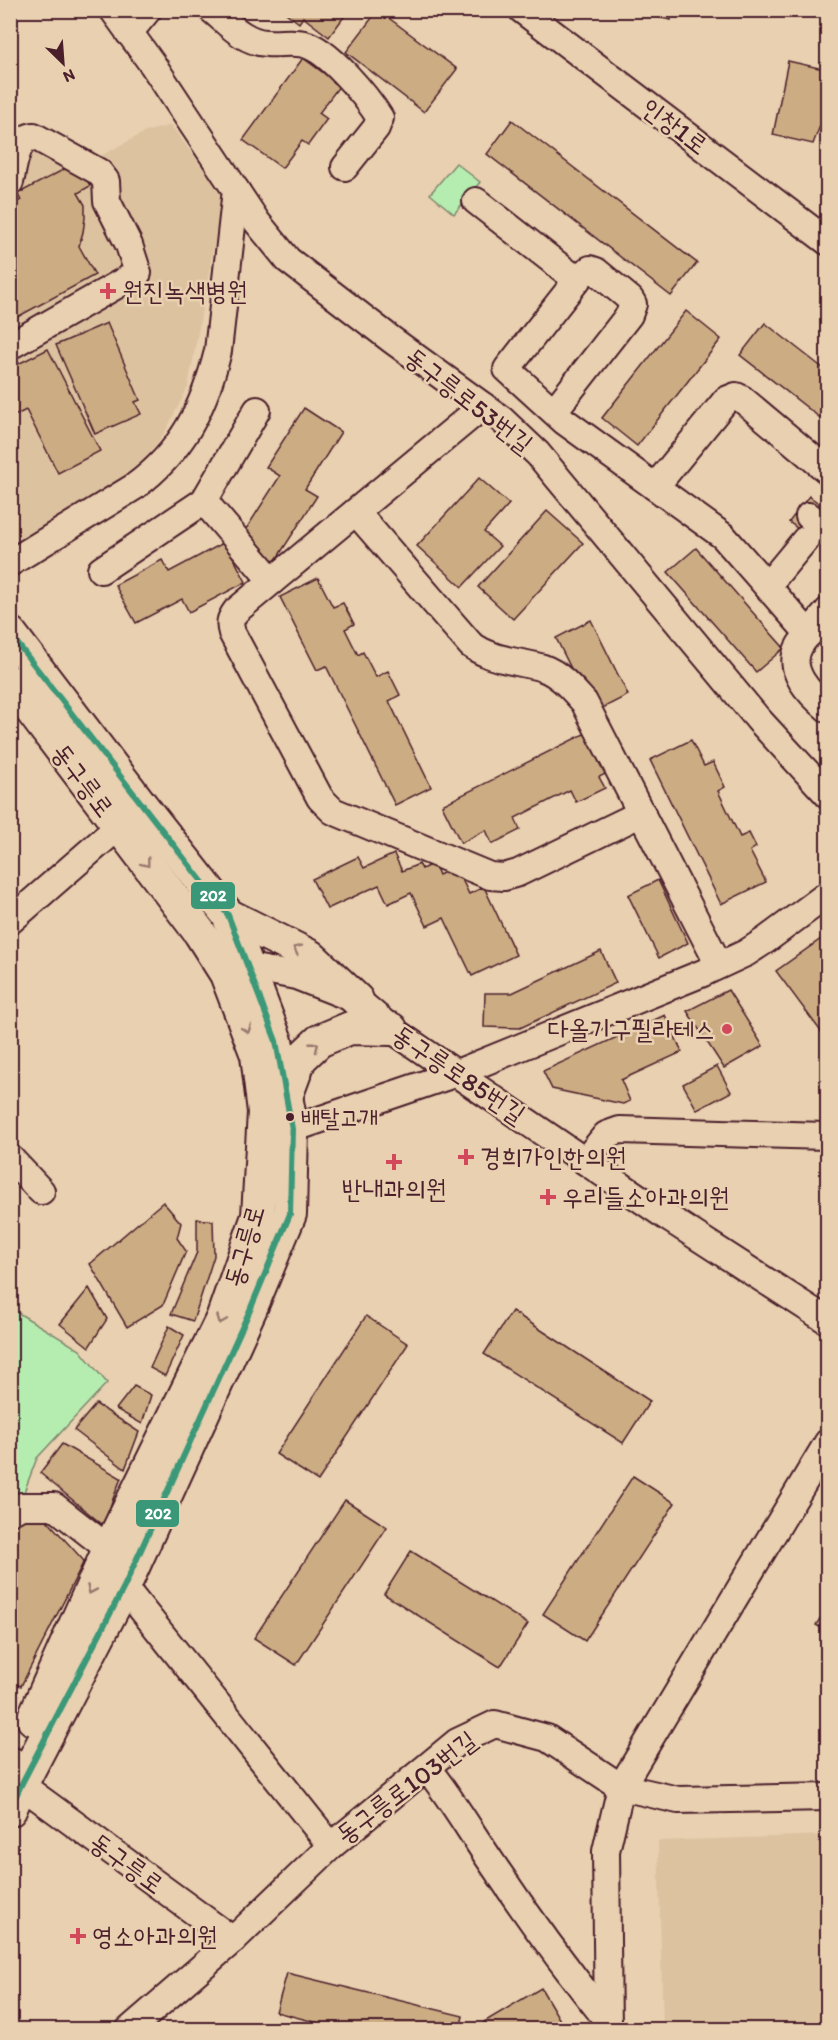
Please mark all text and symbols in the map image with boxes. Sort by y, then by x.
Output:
north arrow [33,33,93,93]
text: N [60,65,78,87]
street label: 인창1로 [635,91,715,161]
place label: 원진녹색병원 [122,275,248,307]
marker: 원진녹색병원 [99,282,117,300]
street label: 동구릉로53번길 [399,340,539,460]
street label: 동구릉로 [45,737,121,823]
one-way arrow [139,857,150,868]
line badge: 202 [190,881,236,910]
text: 202 [200,886,227,905]
one-way arrow [292,945,303,957]
place label: 다올기구필라테스 [548,1013,715,1045]
street label: 동구릉로85번길 [386,1018,532,1130]
marker: 다올기구필라테스 [720,1022,734,1036]
one-way arrow [240,1023,252,1034]
one-way arrow [309,1042,320,1053]
place label: 배탈고개 [301,1103,378,1132]
marker: 배탈고개 [284,1111,296,1123]
place label: 경희가인한의원 [480,1141,626,1173]
marker: 경희가인한의원 [457,1148,475,1166]
marker: 반내과의원 [385,1153,403,1171]
place label: 반내과의원 [342,1173,446,1205]
place label: 우리들소아과의원 [562,1181,729,1213]
marker: 우리들소아과의원 [539,1188,557,1206]
street label: 동구릉로 [217,1201,271,1291]
one-way arrow [216,1313,228,1324]
line badge: 202 [135,1499,180,1528]
text: 202 [145,1504,172,1523]
one-way arrow [86,1584,98,1595]
street label: 동구릉로103번길 [329,1724,483,1850]
street label: 동구릉로 [84,1825,170,1901]
place label: 영소아과의원 [92,1920,218,1952]
marker: 영소아과의원 [69,1927,87,1945]

